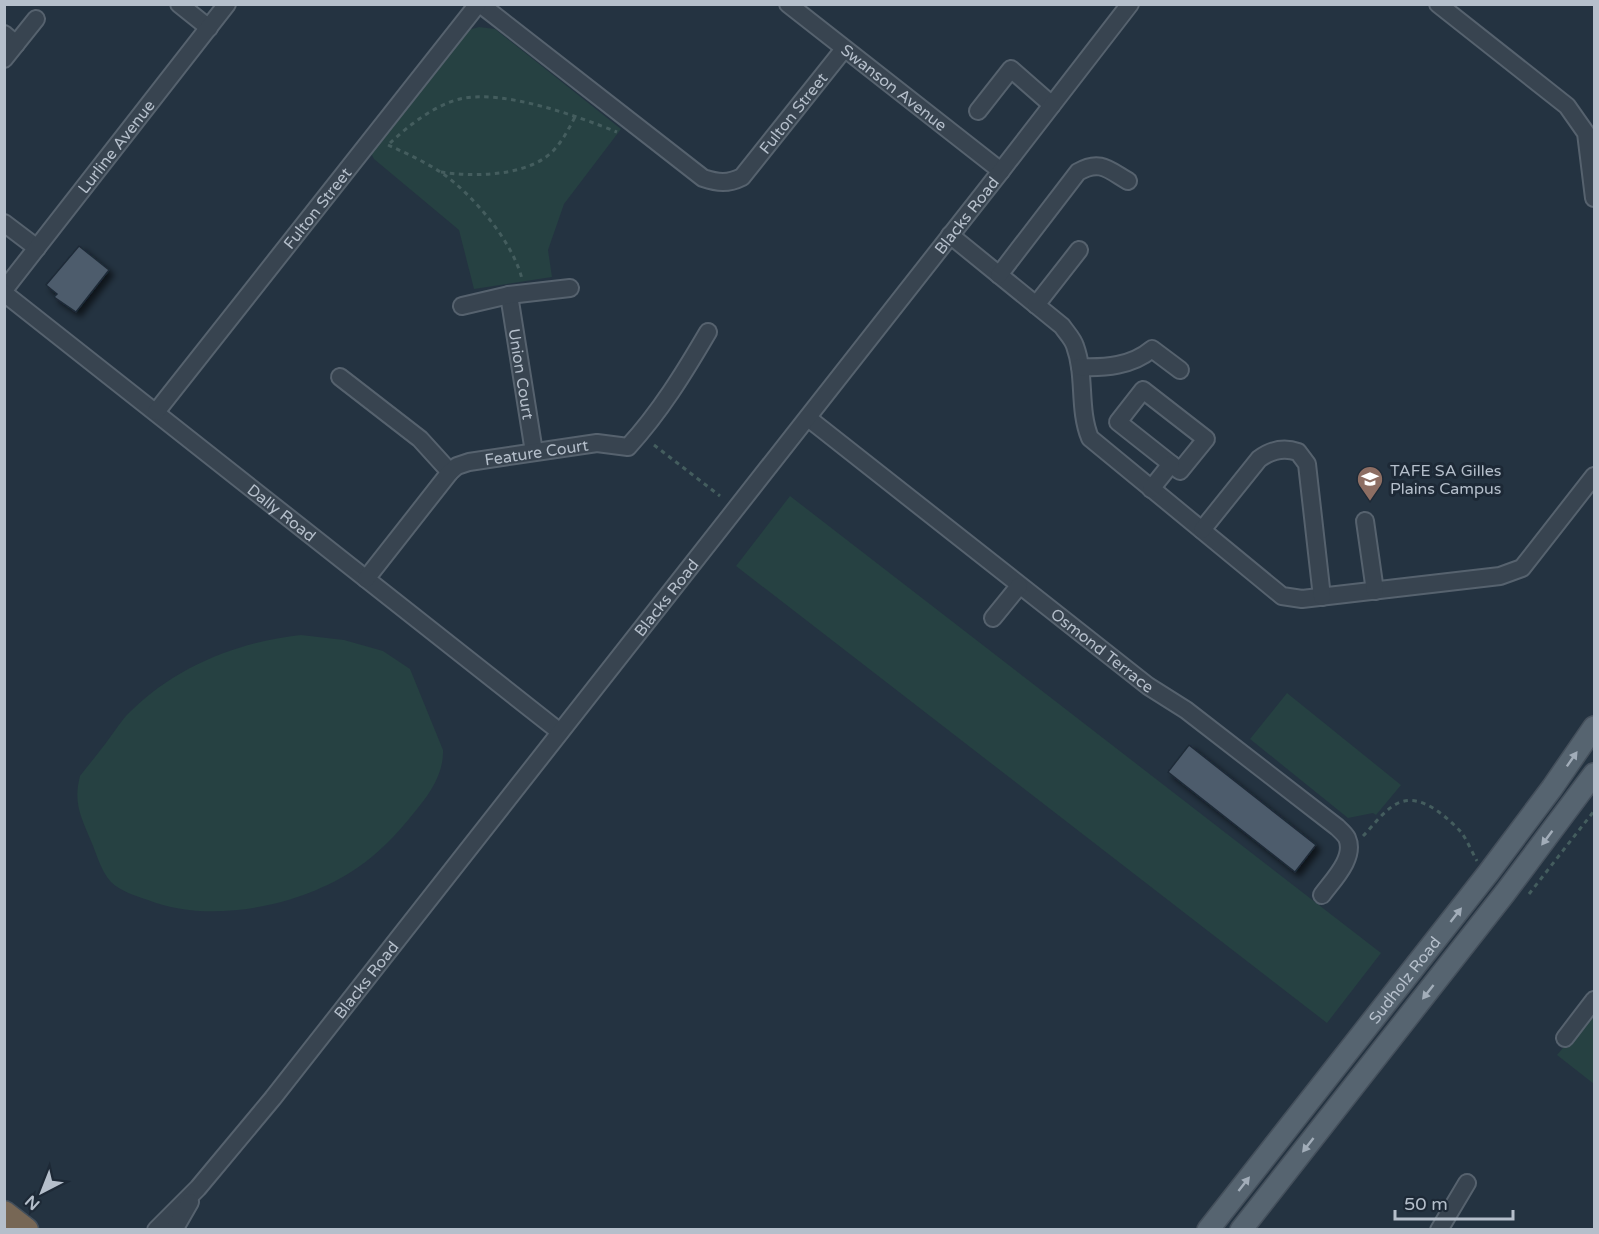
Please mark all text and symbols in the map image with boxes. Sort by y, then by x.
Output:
street label: Swanson Avenue [837,40,951,136]
street label: Fulton Street [755,69,832,158]
street label: Lurline Avenue [74,96,159,198]
street label: Fulton Street [280,164,356,253]
street label: Blacks Road [930,173,1004,259]
street label: Union Court [503,327,538,421]
street label: Feature Court [483,435,590,471]
place label: TAFE SA Gilles Plains Campus [1390,461,1502,499]
school or university icon: TAFE SA Gilles Plains Campus [1355,464,1385,502]
street label: Dally Road [243,480,320,546]
street label: Blacks Road [630,555,704,641]
street label: Osmond Terrace [1046,604,1157,698]
one-way arrow [1567,750,1578,767]
one-way arrow [1542,830,1554,845]
one-way arrow [1449,907,1462,923]
street label: Sudholz Road [1365,933,1446,1028]
street label: Blacks Road [330,937,403,1023]
one-way arrow [1422,984,1435,1000]
one-way arrow [1302,1138,1314,1153]
north arrow [12,1162,72,1222]
one-way arrow [1238,1176,1250,1191]
scale bar [1395,1183,1514,1221]
text: N [21,1191,44,1214]
text: 50 m [1404,1193,1448,1215]

